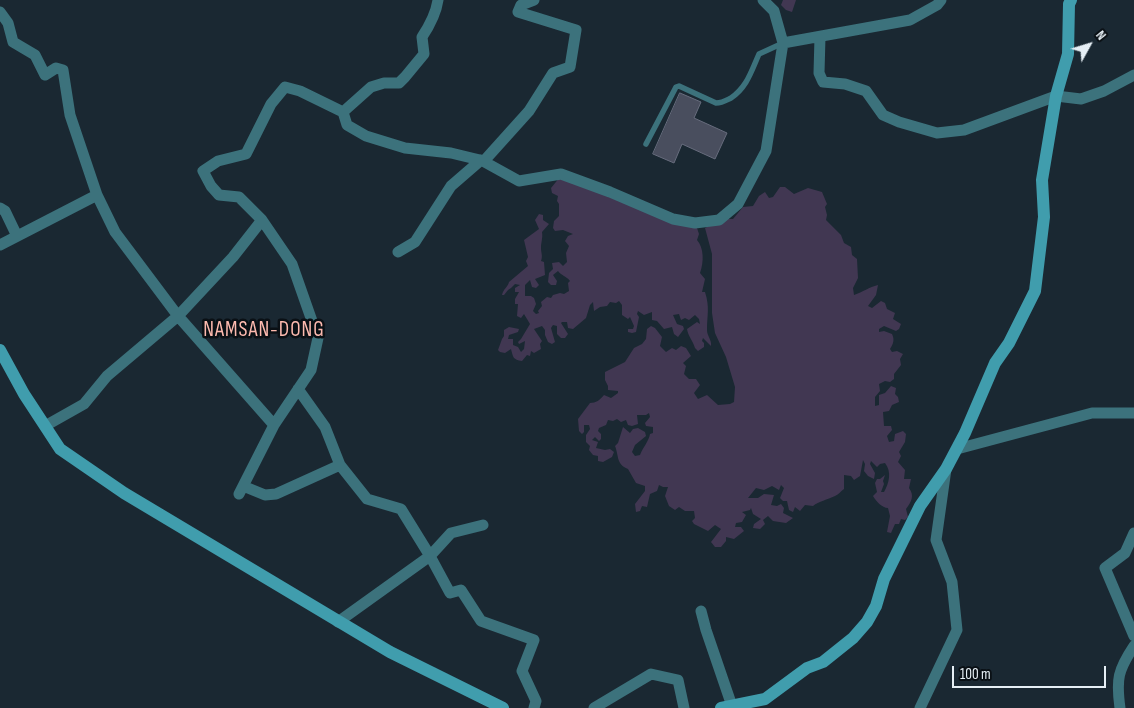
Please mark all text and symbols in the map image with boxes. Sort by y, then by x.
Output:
north arrow [1064,20,1114,70]
text: N [1092,27,1110,43]
district label: NAMSAN-DONG [202,318,326,344]
scale bar [954,656,1108,688]
text: 100 m [960,665,991,684]

